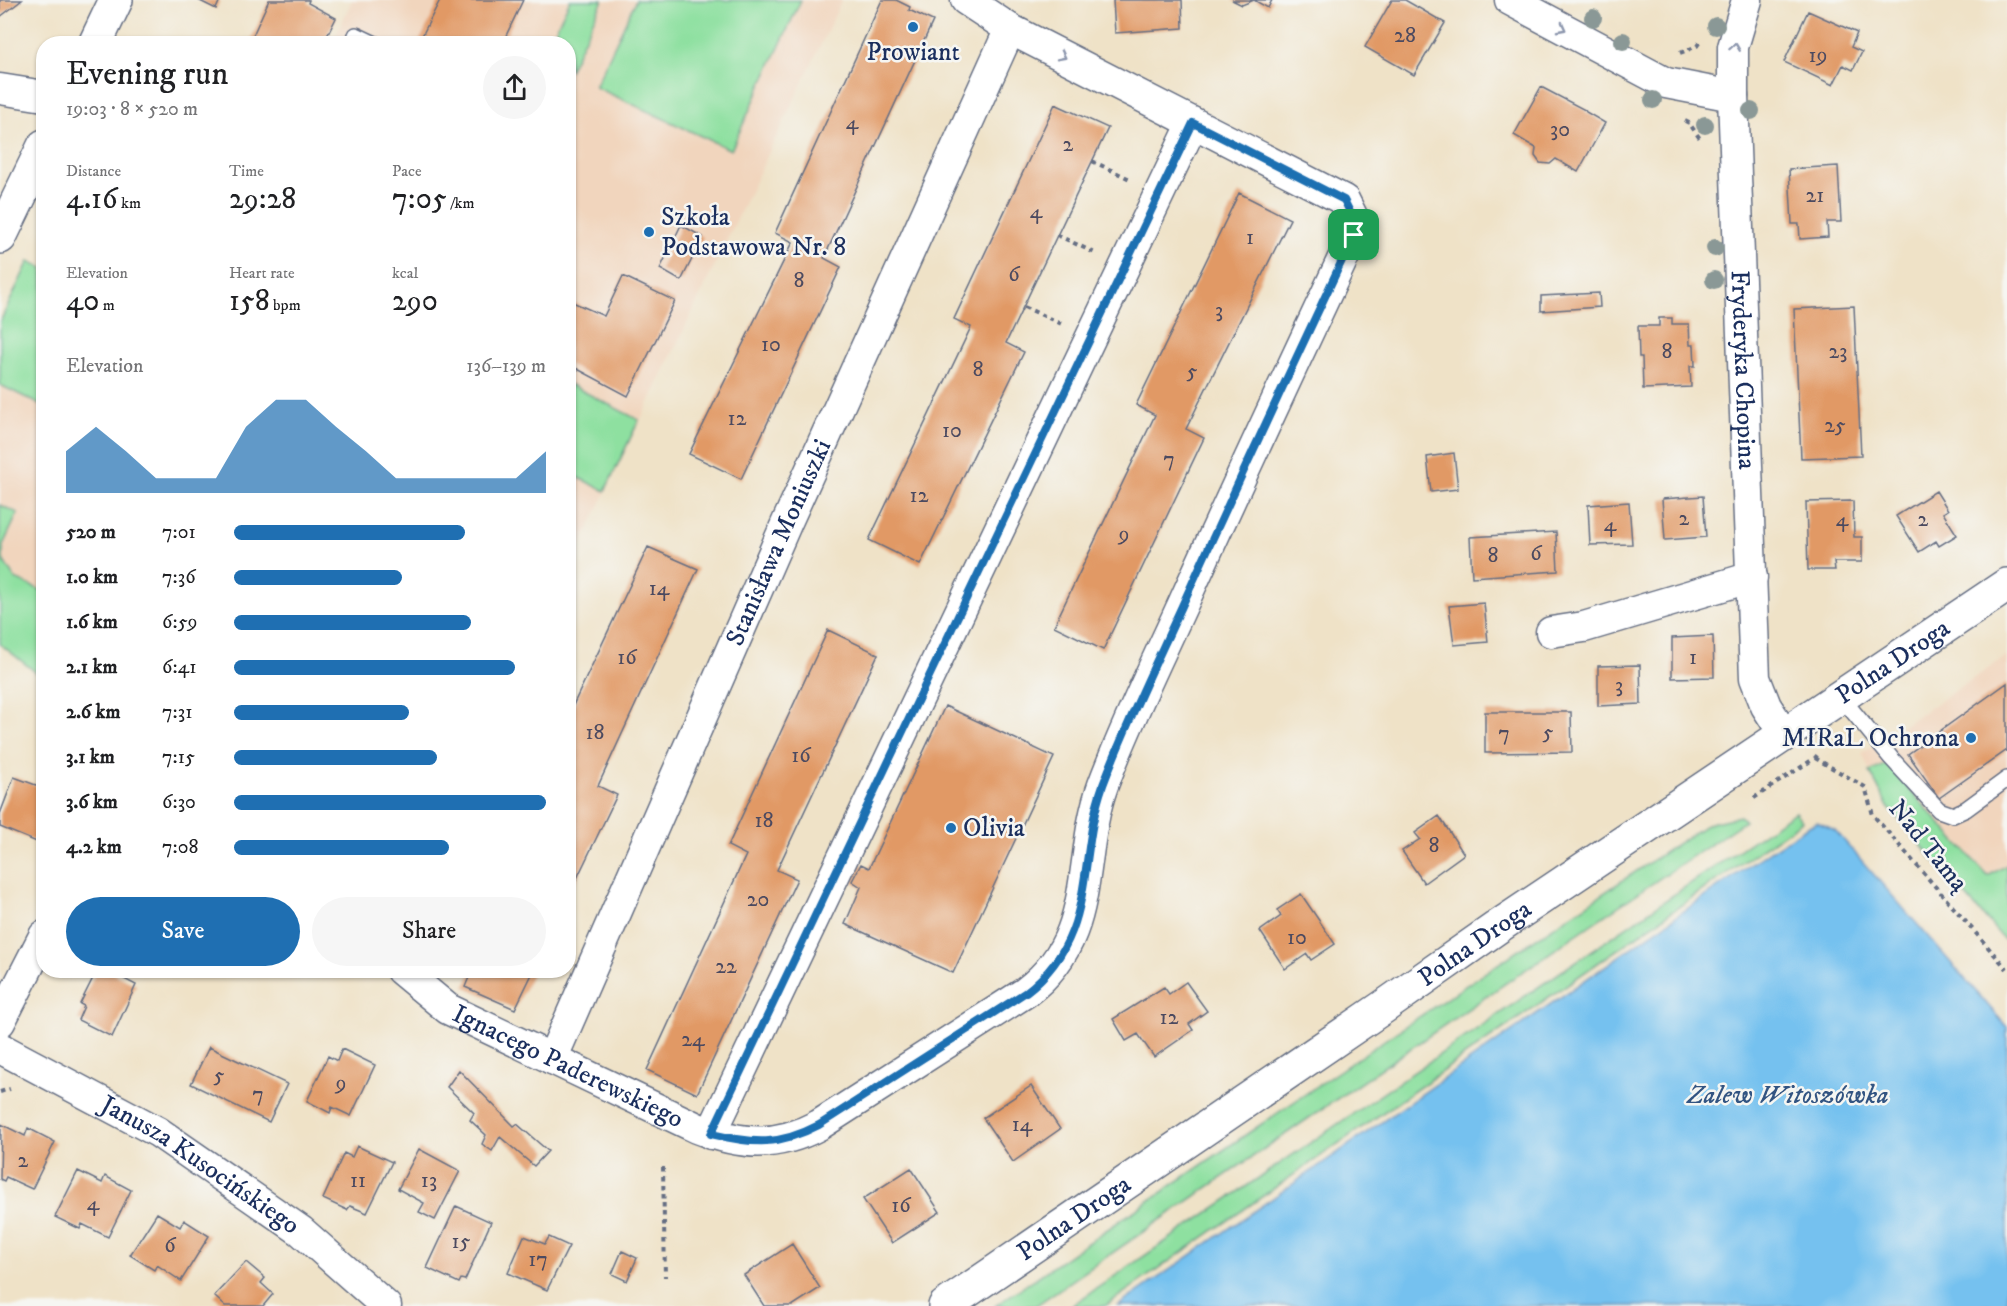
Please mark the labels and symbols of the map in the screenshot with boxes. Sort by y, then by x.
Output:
marker: Prowiant [906,20,920,34]
one-way arrow [1556,20,1567,32]
house number: 28 [1394,22,1416,49]
place label: Prowiant [866,36,960,69]
house number: 19 [1809,42,1828,69]
one-way arrow [1728,43,1740,52]
one-way arrow [1056,48,1067,60]
house number: 4 [846,109,860,136]
house number: 30 [1550,116,1570,143]
house number: 2 [1063,131,1074,158]
house number: 21 [1806,182,1824,209]
house number: 4 [1030,198,1044,225]
place label: Szkoła Podstawowa Nr. 8 [661,201,846,264]
pin [1328,209,1379,260]
house number: 1 [1246,224,1254,251]
marker: Szkoła Podstawowa Nr. 8 [642,225,656,239]
house number: 6 [1008,261,1021,288]
house number: 8 [793,267,805,294]
street label: Fryderyka Chopina [1723,270,1764,470]
house number: 3 [1215,297,1223,324]
house number: 10 [761,331,781,358]
house number: 8 [1661,338,1673,365]
house number: 23 [1828,338,1848,365]
house number: 8 [972,356,984,383]
house number: 5 [1187,358,1198,385]
house number: 12 [728,405,747,432]
house number: 25 [1824,412,1846,439]
house number: 10 [942,417,962,444]
street label: Stanisława Moniuszki [718,434,839,651]
house number: 7 [1163,446,1175,473]
house number: 12 [910,482,929,509]
house number: 2 [1679,505,1690,532]
house number: 4 [1836,506,1850,533]
house number: 2 [1918,506,1929,533]
house number: 4 [1604,511,1618,538]
house number: 9 [1118,521,1129,548]
house number: 6 [1530,540,1543,567]
house number: 8 [1487,542,1499,569]
house number: 14 [649,575,671,602]
street label: Polna Droga [1829,612,1956,712]
house number: 16 [617,644,638,671]
house number: 1 [1689,644,1697,671]
house number: 3 [1615,672,1623,699]
house number: 18 [585,719,605,746]
house number: 5 [1543,719,1554,746]
house number: 7 [1498,720,1510,747]
place label: MIRaL Ochrona [1782,722,1959,755]
marker: MIRaL Ochrona [1964,731,1978,745]
house number: 16 [791,742,812,769]
street label: Nad Tamą [1881,793,1976,900]
house number: 18 [754,807,774,834]
place label: Olivia [963,812,1025,845]
marker: Olivia [944,821,958,835]
house number: 8 [1428,832,1440,859]
house number: 20 [747,886,769,913]
street label: Polna Droga [1412,893,1538,994]
house number: 10 [1287,924,1307,951]
house number: 22 [715,953,737,980]
street label: Ignacego Paderewskiego [447,997,689,1136]
house number: 12 [1160,1004,1179,1031]
house number: 24 [681,1026,706,1053]
house number: 5 [214,1062,225,1089]
house number: 9 [335,1070,346,1097]
water label: Zalew Witoszówka [1685,1078,1889,1112]
house number: 7 [252,1081,264,1108]
street label: Janusza Kusocińskiego [93,1087,306,1242]
house number: 14 [1012,1111,1034,1138]
house number: 2 [18,1147,29,1174]
house number: 11 [350,1167,366,1194]
house number: 13 [421,1167,437,1194]
street label: Polna Droga [1011,1168,1137,1269]
house number: 4 [87,1190,101,1217]
house number: 16 [891,1192,912,1219]
house number: 15 [452,1228,471,1255]
house number: 6 [164,1232,177,1259]
house number: 17 [528,1246,548,1273]

